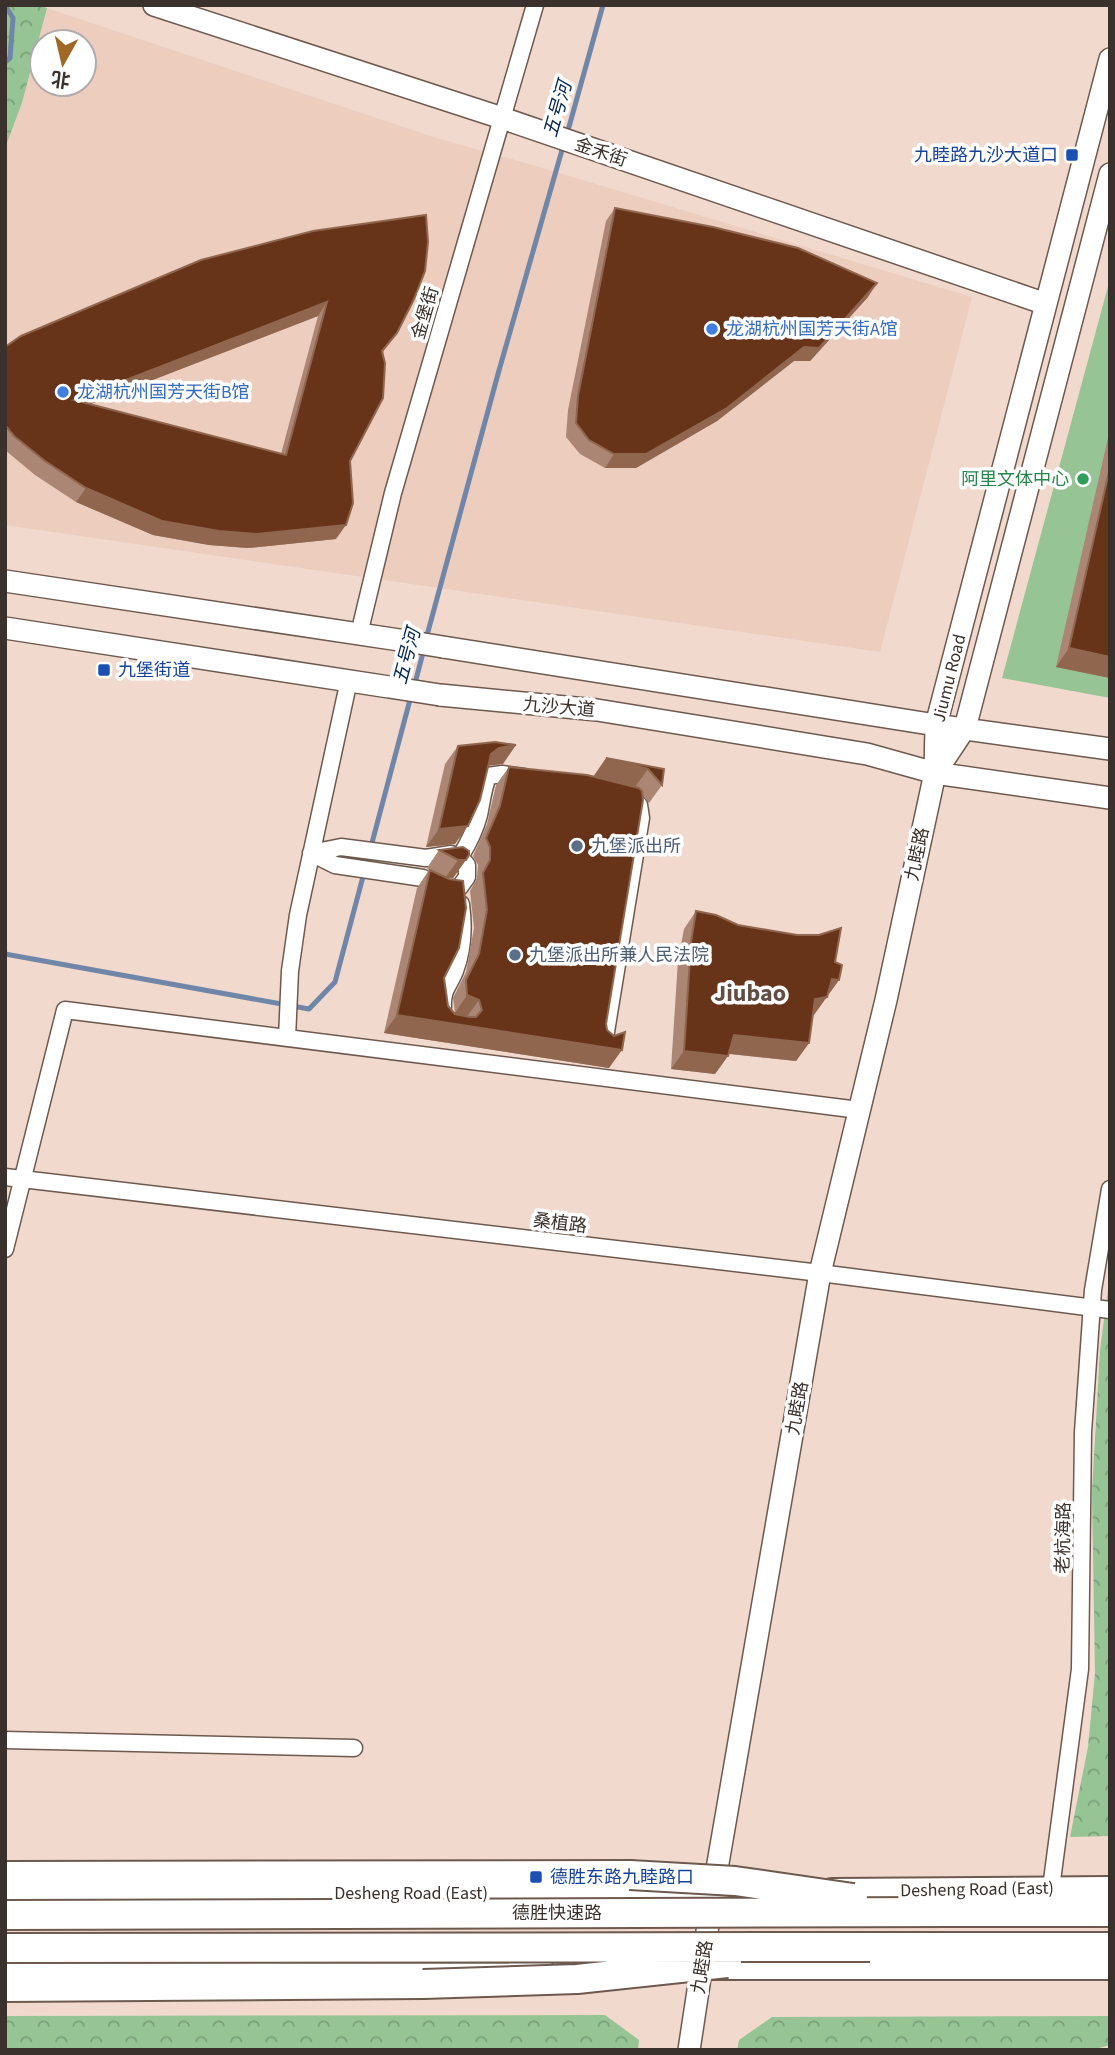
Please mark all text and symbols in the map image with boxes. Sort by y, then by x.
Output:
north arrow [28,28,98,98]
text: 北 [50,64,72,93]
water label: 五号河 [538,74,580,141]
street label: 金禾街 [571,132,630,173]
place label: 九睦路九沙大道口 [914,143,1058,168]
marker: 九睦路九沙大道口 [1064,147,1080,163]
street label: 金堡街 [406,284,445,343]
place label: 龙湖杭州国芳天街A馆 [726,317,898,342]
marker: 龙湖杭州国芳天街A馆 [704,321,720,337]
place label: 龙湖杭州国芳天街B馆 [77,380,250,405]
marker: 龙湖杭州国芳天街B馆 [55,384,71,400]
place label: 阿里文体中心 [961,467,1069,492]
marker: 阿里文体中心 [1075,471,1091,487]
water label: 五号河 [387,622,429,687]
street label: Jiumu Road [926,632,972,725]
place label: 九堡街道 [118,658,190,683]
marker: 九堡街道 [96,662,112,678]
street label: 九沙大道 [522,692,596,723]
street label: 九睦路 [900,825,935,883]
place label: 九堡派出所 [591,834,681,859]
marker: 九堡派出所 [569,838,585,854]
place label: 九堡派出所兼人民法院 [529,943,709,968]
marker: 九堡派出所兼人民法院 [507,947,523,963]
district label: Jiubao [714,976,786,1011]
street label: 桑植路 [532,1208,588,1239]
street label: 九睦路 [780,1379,814,1437]
street label: 老杭海路 [1050,1502,1077,1574]
place label: 德胜东路九睦路口 [550,1865,694,1890]
marker: 德胜东路九睦路口 [528,1869,544,1885]
street label: Desheng Road (East) [900,1876,1054,1903]
street label: Desheng Road (East) [334,1881,488,1906]
street label: 德胜快速路 [512,1901,602,1926]
street label: 九睦路 [686,1938,719,1996]

